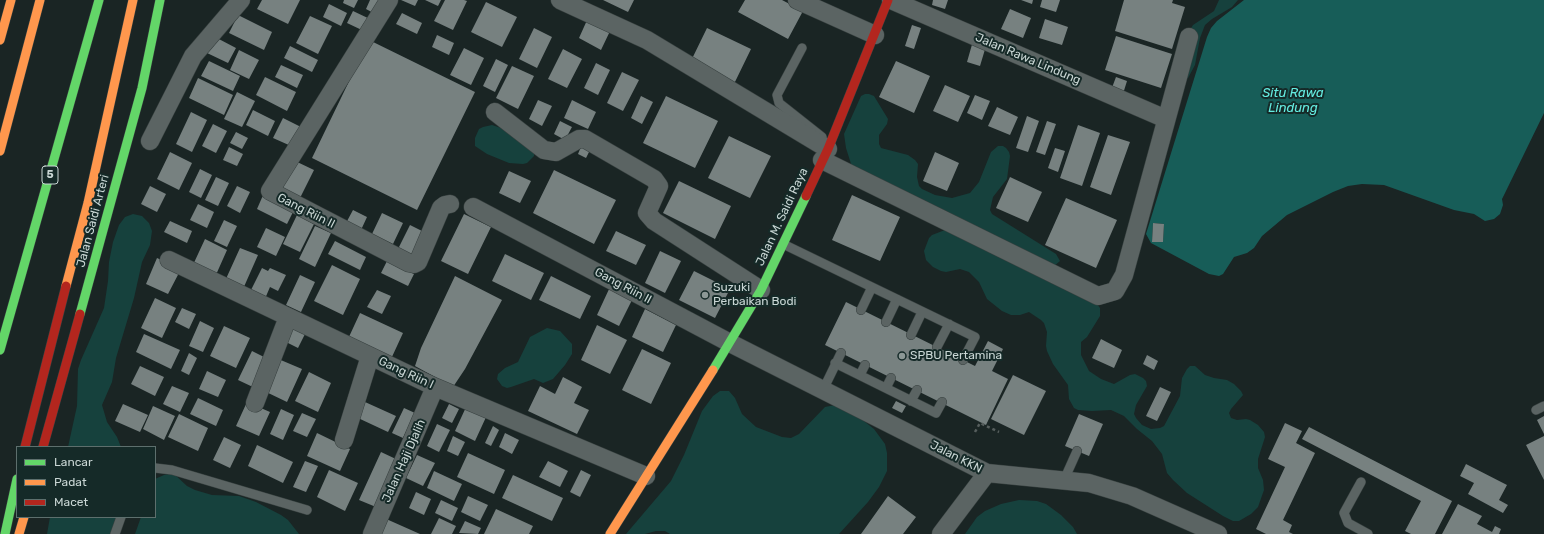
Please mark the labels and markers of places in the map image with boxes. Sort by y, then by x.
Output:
place label: Suzuki Perbaikan Bodi [713,281,796,309]
marker: Suzuki Perbaikan Bodi [700,290,710,300]
place label: SPBU Pertamina [910,349,1002,363]
marker: SPBU Pertamina [897,351,907,361]

